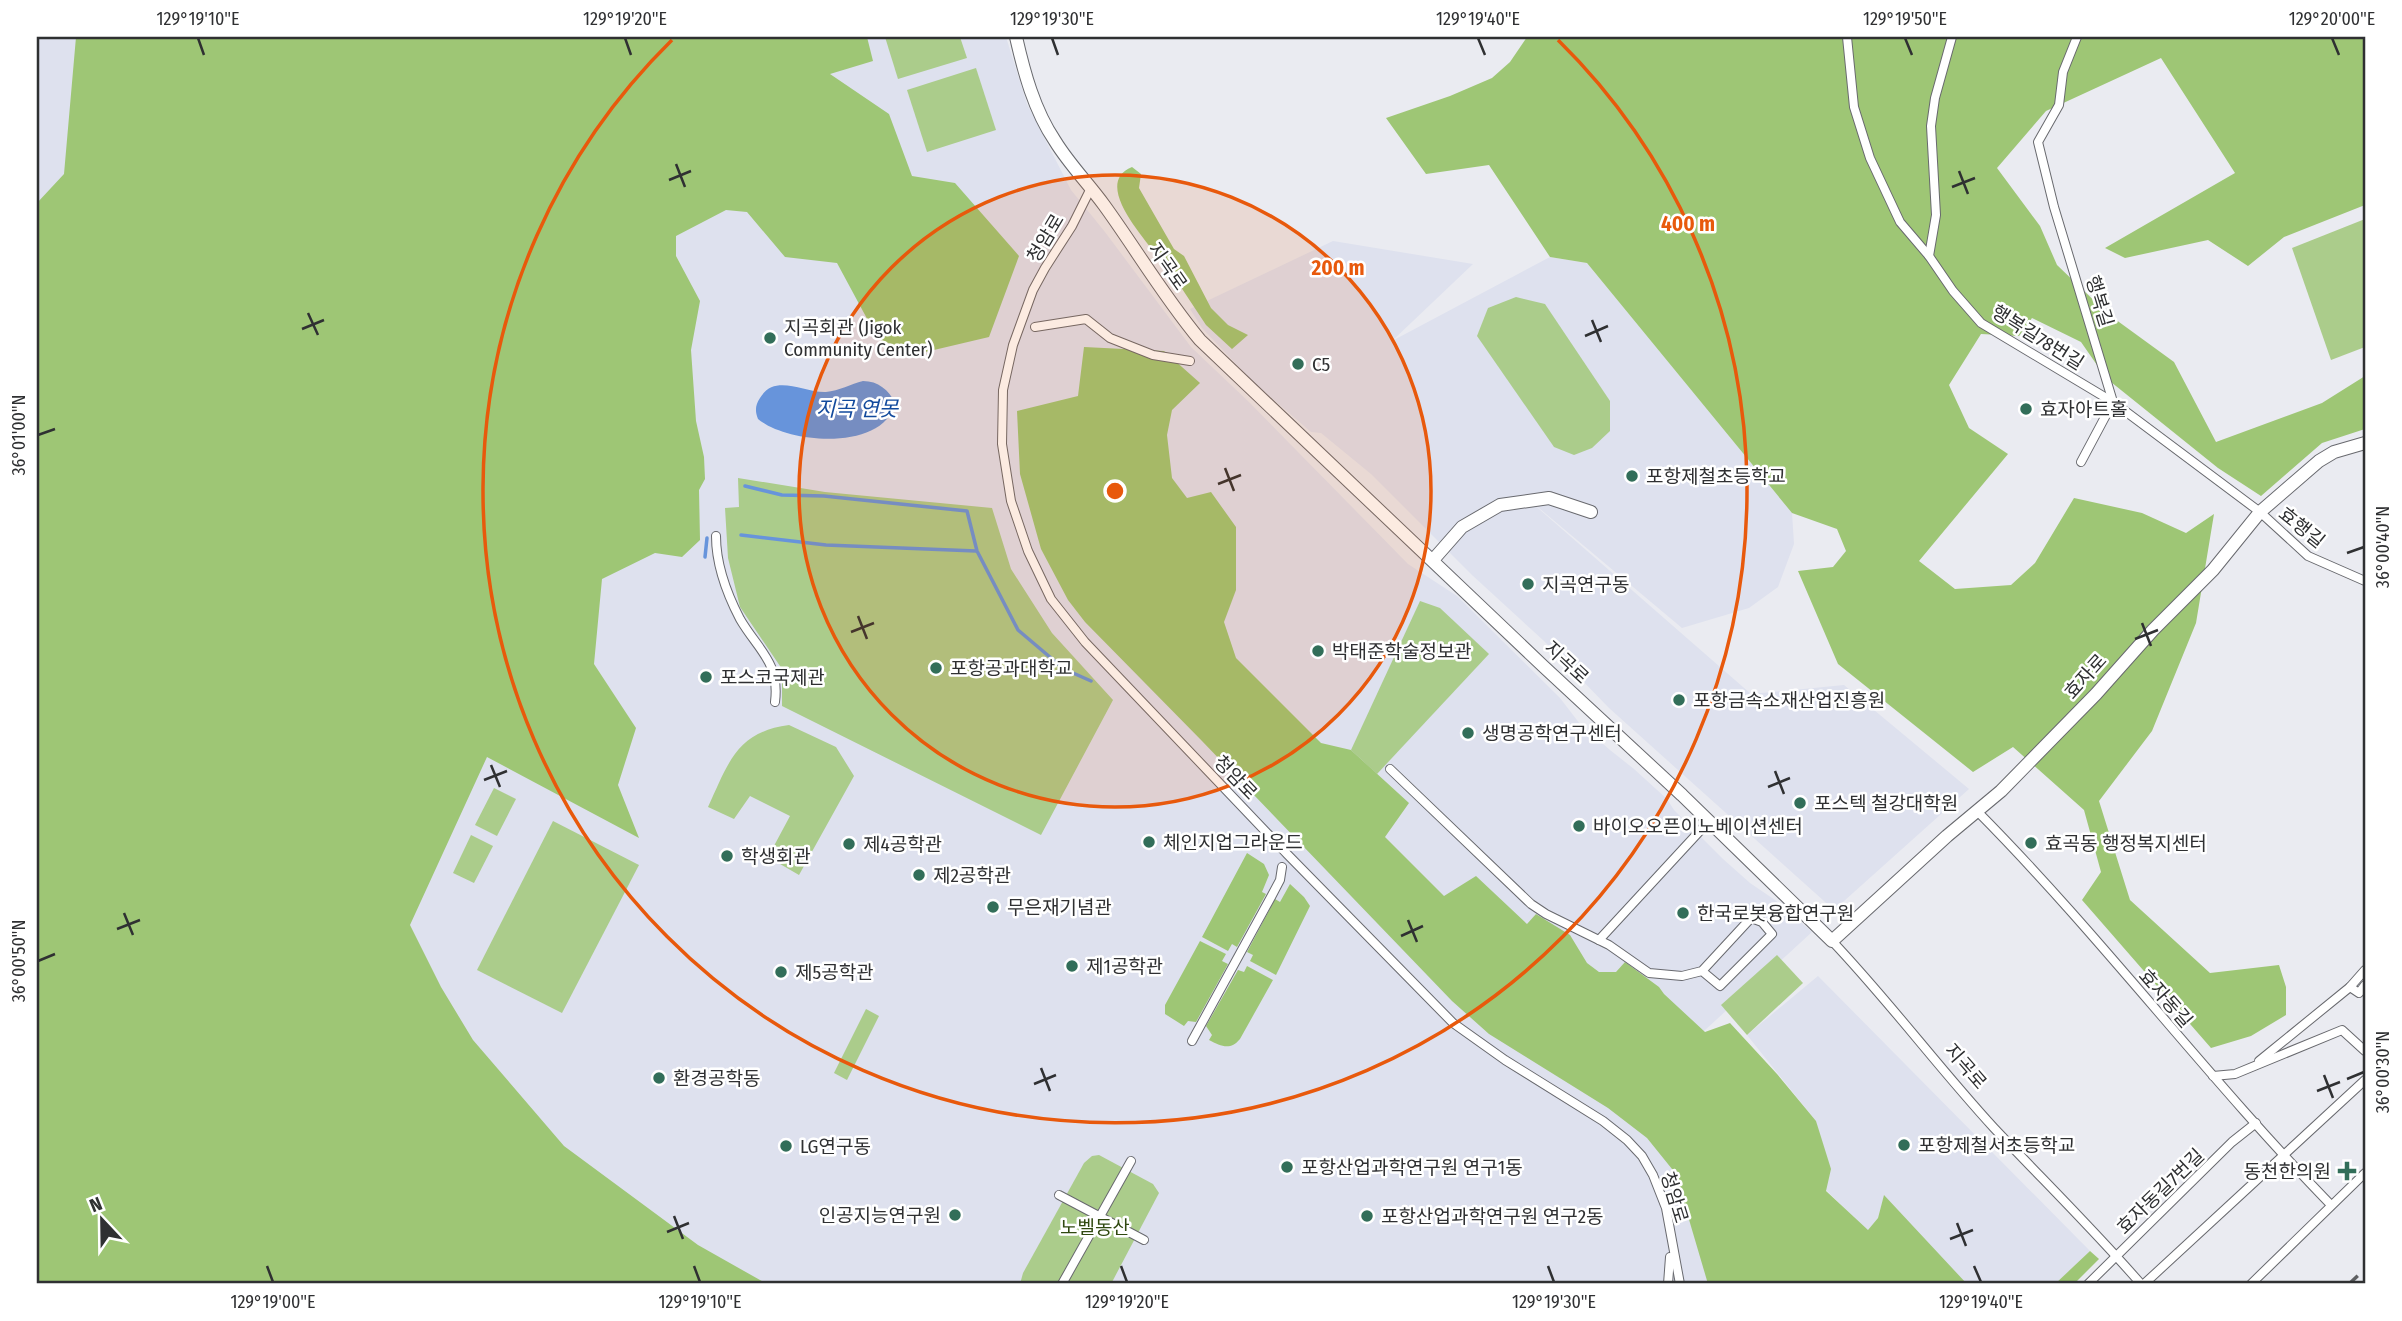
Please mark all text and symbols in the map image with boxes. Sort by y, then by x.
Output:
text: 129°19'10"E [157,8,239,30]
text: 129°19'20"E [583,8,667,30]
text: 129°19'30"E [1010,8,1094,30]
text: 129°19'40"E [1436,8,1520,30]
text: 129°19'50"E [1863,8,1947,30]
text: 129°20'00"E [2289,8,2375,30]
street label: 청암로 [1022,210,1069,267]
text: 400 m [1661,211,1715,237]
street label: 지곡로 [1143,238,1192,294]
text: 200 m [1310,255,1365,281]
street label: 행복길 [2081,273,2118,330]
street label: 행복길78번길 [1987,300,2088,375]
place label: 지곡회관 (Jigok Community Center) [784,316,933,361]
marker: 지곡회관 (Jigok Community Center) [762,330,778,346]
place label: C5 [1312,353,1330,376]
marker: C5 [1290,356,1306,372]
text: 36°01'00"N [8,394,30,476]
water label: 지곡 연못 [816,396,900,422]
place label: 효자아트홀 [2040,398,2127,421]
marker: 효자아트홀 [2018,401,2034,417]
place label: 포항제철초등학교 [1646,465,1786,488]
marker: 포항제철초등학교 [1624,468,1640,484]
centre of rings [1103,479,1127,503]
street label: 효행길 [2274,502,2329,553]
text: 36°00'40"N [2372,506,2394,588]
place label: 지곡연구동 [1542,573,1629,596]
marker: 지곡연구동 [1520,576,1536,592]
street label: 지곡로 [1540,636,1594,689]
place label: 박태준학술정보관 [1332,640,1472,663]
marker: 박태준학술정보관 [1310,643,1326,659]
street label: 효자로 [2059,649,2111,704]
place label: 포항공과대학교 [950,657,1072,680]
marker: 포항공과대학교 [928,660,944,676]
place label: 포스코국제관 [720,666,825,689]
marker: 포스코국제관 [698,669,714,685]
place label: 포항금속소재산업진흥원 [1693,689,1885,712]
marker: 포항금속소재산업진흥원 [1671,692,1687,708]
place label: 생명공학연구센터 [1482,722,1622,745]
marker: 생명공학연구센터 [1460,725,1476,741]
street label: 청암로 [1209,750,1262,804]
place label: 포스텍 철강대학원 [1814,792,1958,815]
marker: 포스텍 철강대학원 [1792,795,1808,811]
place label: 바이오오픈이노베이션센터 [1593,815,1803,838]
marker: 바이오오픈이노베이션센터 [1571,818,1587,834]
place label: 체인지업그라운드 [1163,831,1303,854]
place label: 효곡동 행정복지센터 [2045,832,2207,855]
place label: 제4공학관 [863,833,942,856]
marker: 체인지업그라운드 [1141,834,1157,850]
marker: 효곡동 행정복지센터 [2023,835,2039,851]
marker: 제4공학관 [841,836,857,852]
place label: 학생회관 [741,845,811,868]
marker: 학생회관 [719,848,735,864]
place label: 제2공학관 [933,864,1011,887]
marker: 제2공학관 [911,867,927,883]
place label: 무은재기념관 [1007,896,1112,919]
marker: 무은재기념관 [985,899,1001,915]
place label: 한국로봇융합연구원 [1697,902,1854,925]
marker: 한국로봇융합연구원 [1675,905,1691,921]
text: 36°00'50"N [8,920,30,1002]
place label: 제1공학관 [1086,955,1163,978]
marker: 제1공학관 [1064,958,1080,974]
place label: 제5공학관 [795,961,874,984]
marker: 제5공학관 [773,964,789,980]
street label: 효자동길 [2134,964,2197,1032]
text: 36°00'30"N [2372,1031,2394,1113]
street label: 지곡로 [1940,1039,1992,1094]
place label: 환경공학동 [673,1067,760,1090]
marker: 환경공학동 [651,1070,667,1086]
place label: 포항제철서초등학교 [1918,1134,2075,1157]
place label: LG연구동 [800,1135,871,1158]
marker: 포항제철서초등학교 [1896,1137,1912,1153]
marker: LG연구동 [778,1138,794,1154]
street label: 효자동길7번길 [2112,1144,2209,1239]
place label: 포항산업과학연구원 연구1동 [1301,1156,1523,1179]
marker: 포항산업과학연구원 연구1동 [1279,1159,1295,1175]
place label: 동천한의원 [2244,1160,2331,1183]
marker: 동천한의원 [2337,1161,2357,1181]
street label: 청암로 [1656,1169,1693,1226]
north arrow [66,1184,136,1254]
text: N [86,1192,105,1217]
place label: 인공지능연구원 [819,1204,941,1227]
place label: 포항산업과학연구원 연구2동 [1381,1205,1604,1228]
marker: 인공지능연구원 [947,1207,963,1223]
marker: 포항산업과학연구원 연구2동 [1359,1208,1375,1224]
park label: 노벨동산 [1060,1216,1130,1239]
text: 129°19'00"E [230,1291,316,1313]
text: 129°19'10"E [659,1291,741,1313]
text: 129°19'20"E [1085,1291,1169,1313]
text: 129°19'30"E [1512,1291,1596,1313]
text: 129°19'40"E [1939,1291,2023,1313]

